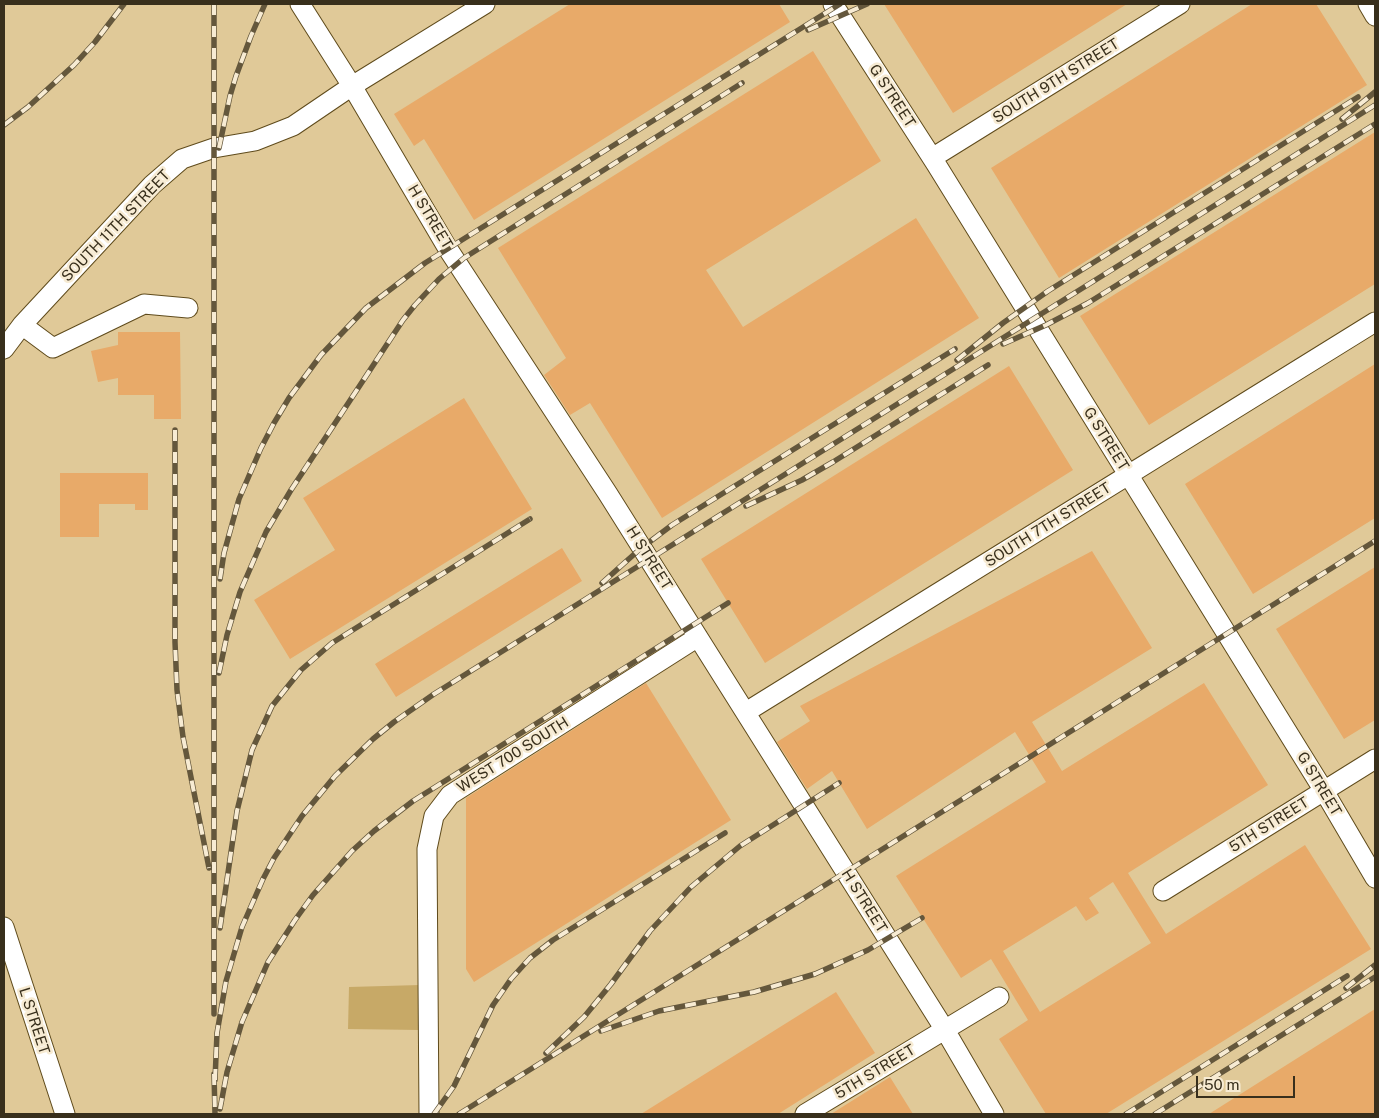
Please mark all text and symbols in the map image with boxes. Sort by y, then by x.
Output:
street label: SOUTH 9TH STREET [990,35,1122,127]
street label: G STREET [865,61,919,131]
street label: SOUTH 11TH STREET [58,166,174,286]
street label: H STREET [404,182,456,252]
street label: G STREET [1079,404,1133,474]
street label: SOUTH 7TH STREET [982,479,1114,571]
street label: H STREET [622,523,676,593]
street label: WEST 700 SOUTH [454,713,572,797]
street label: G STREET [1293,749,1345,819]
street label: 5TH STREET [1226,793,1312,857]
street label: H STREET [837,866,891,936]
street label: L STREET [15,985,53,1057]
street label: 5TH STREET [832,1041,918,1103]
scale bar [1199,1066,1298,1098]
text: 50 m [1204,1076,1239,1093]

